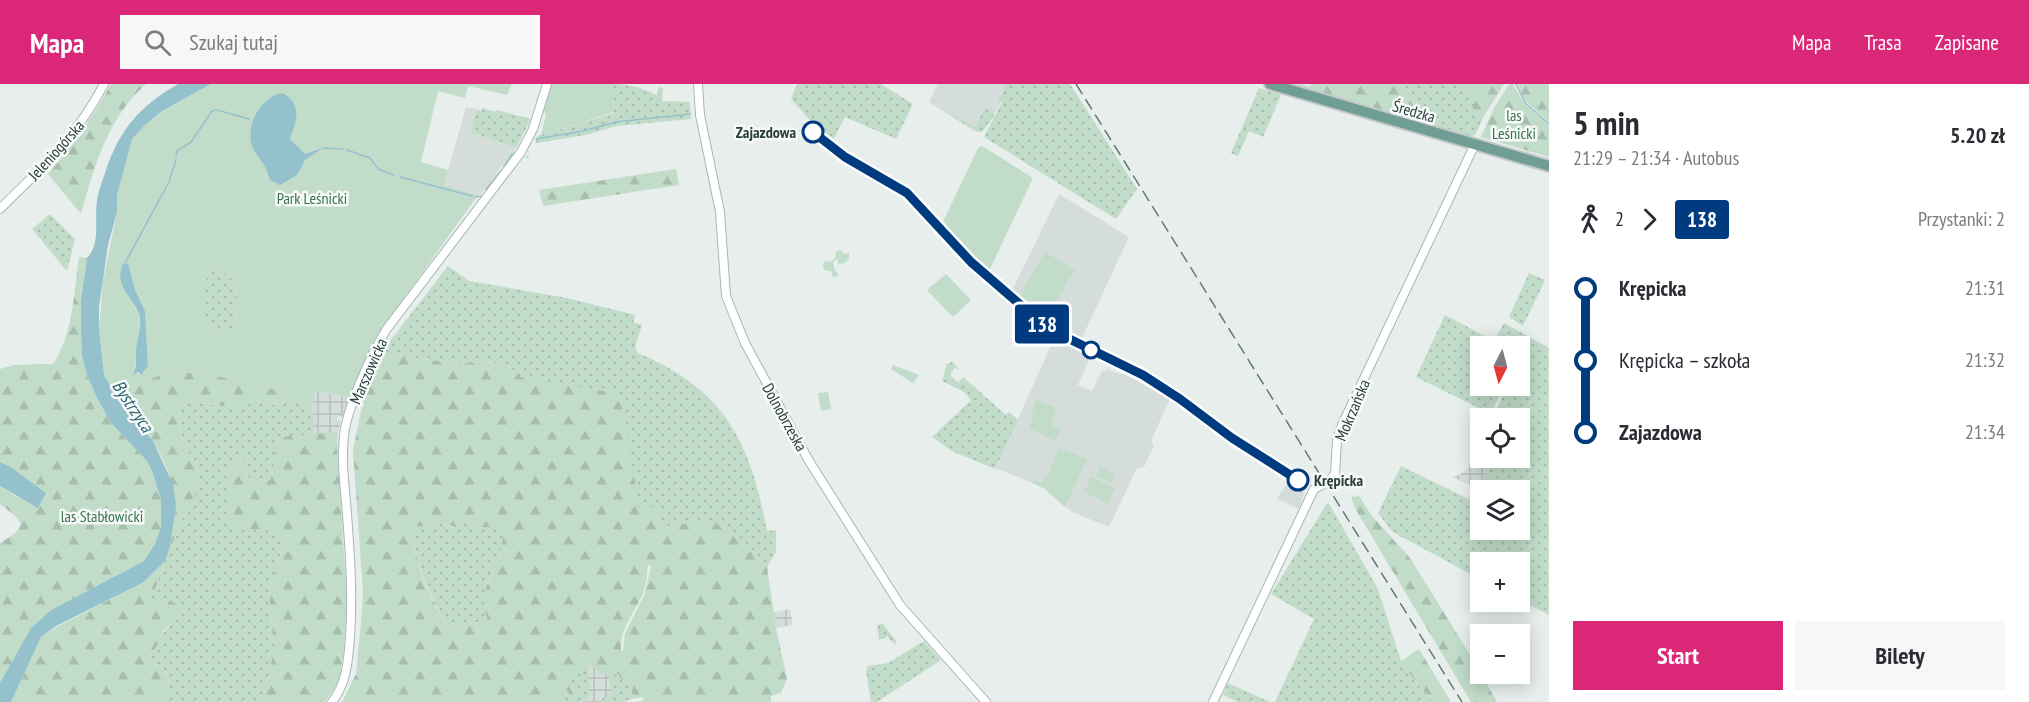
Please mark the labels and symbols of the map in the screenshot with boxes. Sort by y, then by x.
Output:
street label: Średzka [1391,95,1437,127]
park label: las Leśnicki [1492,105,1536,143]
street label: Jeleniogórska [23,116,88,185]
marker: Zajazdowa [802,121,824,143]
place label: Zajazdowa [736,122,796,142]
park label: Park Leśnicki [277,188,347,208]
line badge: 138 [1008,304,1076,344]
street label: Marszowicka [345,335,391,407]
north arrow [1470,336,1530,396]
unlabelled marker [1082,341,1100,359]
water label: Bystrzyca [107,376,159,437]
street label: Mokrzańska [1330,376,1374,444]
street label: Dolnobrzeska [758,380,812,454]
marker: Krępicka [1287,469,1309,491]
place label: Krępicka [1314,470,1363,490]
park label: las Stabłowicki [61,506,143,526]

